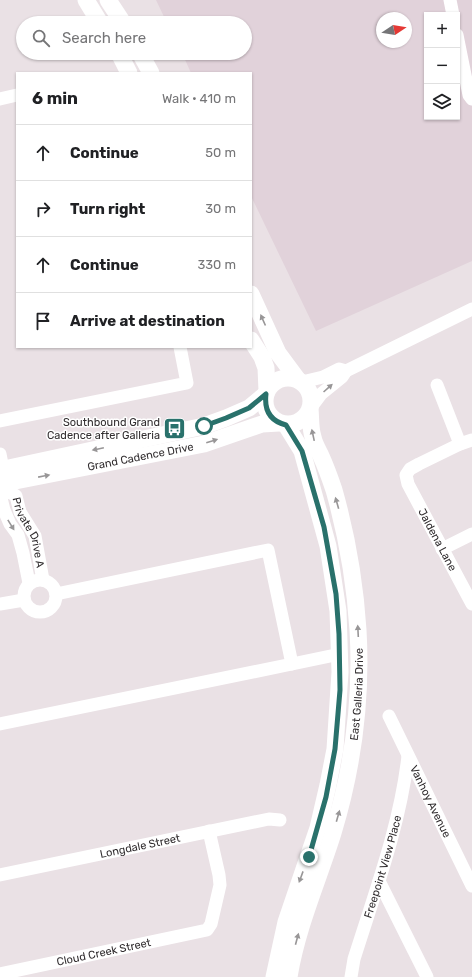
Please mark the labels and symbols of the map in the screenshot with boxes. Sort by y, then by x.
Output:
north arrow [376,12,412,48]
one-way arrow [260,314,266,325]
one-way arrow [323,383,333,392]
bus stop icon: Southbound Grand Cadence after Galleria [162,415,188,441]
place label: Southbound Grand Cadence after Galleria [47,416,160,442]
route start [195,417,213,435]
one-way arrow [310,428,316,441]
one-way arrow [207,438,219,444]
street label: Grand Cadence Drive [86,440,195,473]
one-way arrow [91,446,104,452]
one-way arrow [38,472,50,478]
street label: Private Drive A [10,496,47,569]
one-way arrow [334,497,340,510]
street label: Jaldena Lane [416,506,460,573]
one-way arrow [8,519,15,531]
one-way arrow [354,625,361,637]
street label: East Galleria Drive [347,648,365,741]
street label: Vanhoy Avenue [408,763,454,840]
one-way arrow [335,809,341,822]
street label: Freepoint View Place [361,814,404,920]
street label: Longdale Street [99,831,182,861]
route end [300,848,318,866]
one-way arrow [298,872,304,884]
one-way arrow [294,933,300,945]
street label: Cloud Creek Street [55,935,153,968]

